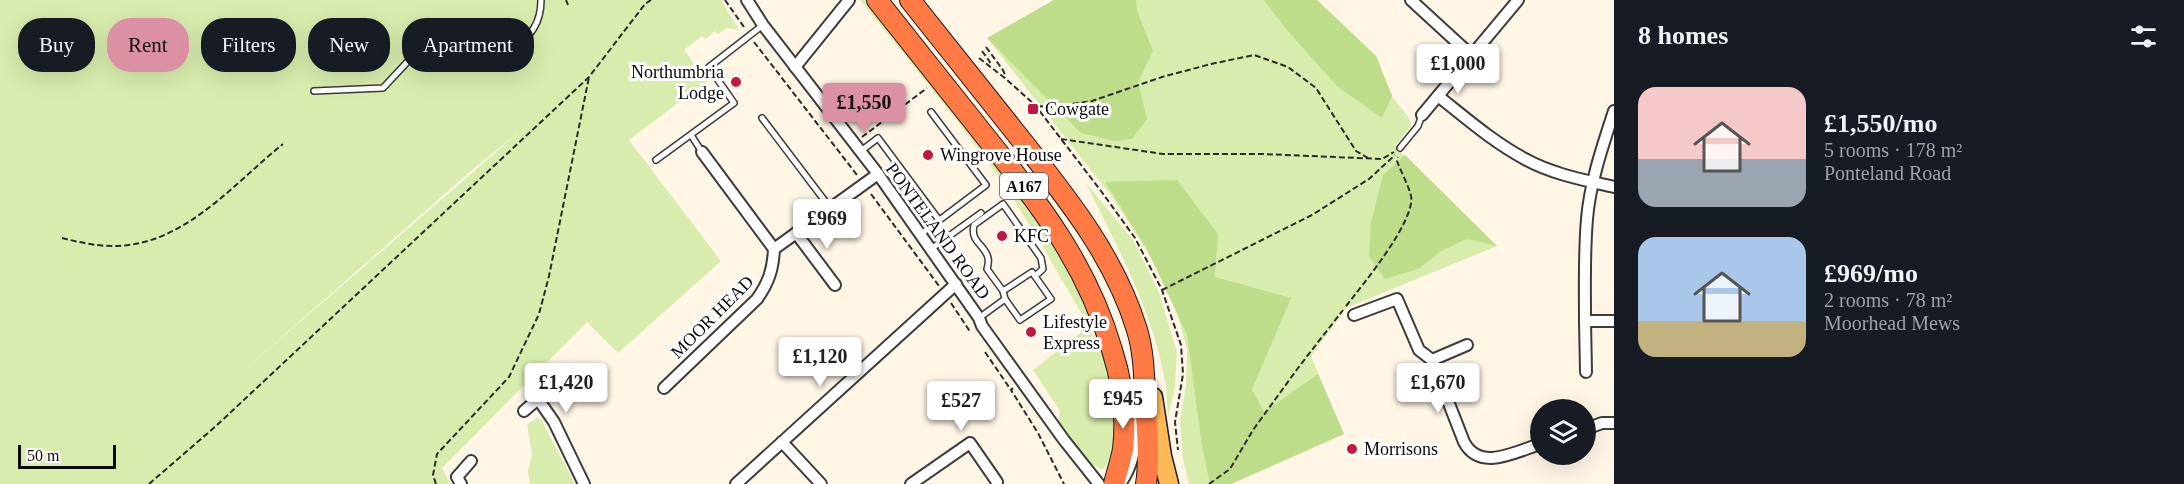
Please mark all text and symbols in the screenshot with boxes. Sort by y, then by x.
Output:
chip: Buy [18,18,95,72]
chip: Rent [107,18,189,72]
chip: Filters [201,18,296,72]
chip: New [308,18,390,72]
chip: Apartment [402,18,534,72]
icon: filters [2127,20,2160,53]
text: 8 homes [1638,21,1728,50]
pin: £1,000 [1409,44,1507,95]
text: £1,000 [1431,52,1486,74]
place label: Northumbria Lodge [631,62,724,103]
marker: Northumbria Lodge [729,75,743,89]
pin: £1,550 [815,83,913,134]
text: £1,550 [837,91,892,113]
place label: Cowgate [1045,99,1109,119]
marker: Cowgate [1026,102,1040,116]
text: £1,550/mo [1824,109,1937,138]
icon: home [1686,111,1758,183]
text: 5 rooms · 178 m² [1824,139,1962,161]
place label: Wingrove House [940,145,1062,165]
marker: Wingrove House [921,148,935,162]
street label: PONTELAND ROAD [882,159,994,303]
text: Ponteland Road [1824,162,1951,184]
road number: A167 [1000,173,1048,199]
pin: £969 [791,199,863,250]
text: £969 [807,207,847,229]
place label: KFC [1014,226,1049,246]
marker: KFC [995,229,1009,243]
text: £969/mo [1824,259,1918,288]
icon: home [1686,261,1758,333]
street label: MOOR HEAD [667,272,757,362]
text: 2 rooms · 78 m² [1824,289,1952,311]
place label: Lifestyle Express [1043,312,1107,353]
text: Moorhead Mews [1824,312,1960,334]
marker: Lifestyle Express [1024,325,1038,339]
pin: £1,120 [771,337,869,388]
text: £1,120 [793,345,848,367]
pin: £1,420 [517,363,615,414]
pin: £1,670 [1389,363,1487,414]
text: £1,420 [539,371,594,393]
text: £1,670 [1411,371,1466,393]
pin: £945 [1087,379,1159,430]
pin: £527 [925,381,997,432]
text: £945 [1103,387,1143,409]
text: £527 [941,389,981,411]
map controls [1530,399,1596,465]
button: layers [1530,399,1596,465]
place label: Morrisons [1364,439,1438,459]
scale bar [18,442,116,470]
marker: Morrisons [1345,442,1359,456]
text: 50 m [27,447,59,464]

